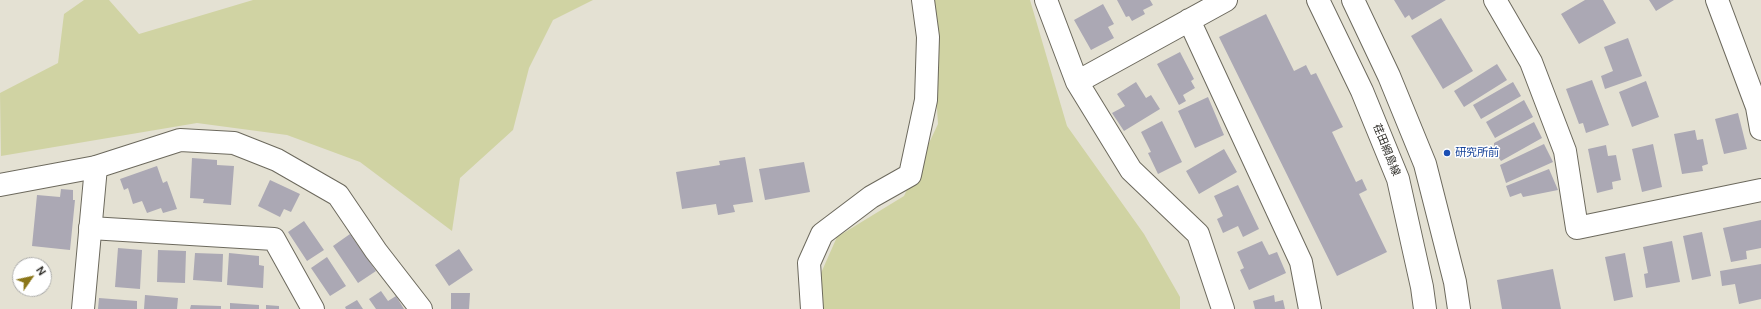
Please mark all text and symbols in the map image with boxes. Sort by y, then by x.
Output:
street label: 荏田綱島線 [1370,122,1402,178]
place label: 研究所前 [1455,146,1499,160]
marker: 研究所前 [1442,148,1452,158]
north arrow [12,257,52,297]
text: N [33,264,49,278]

